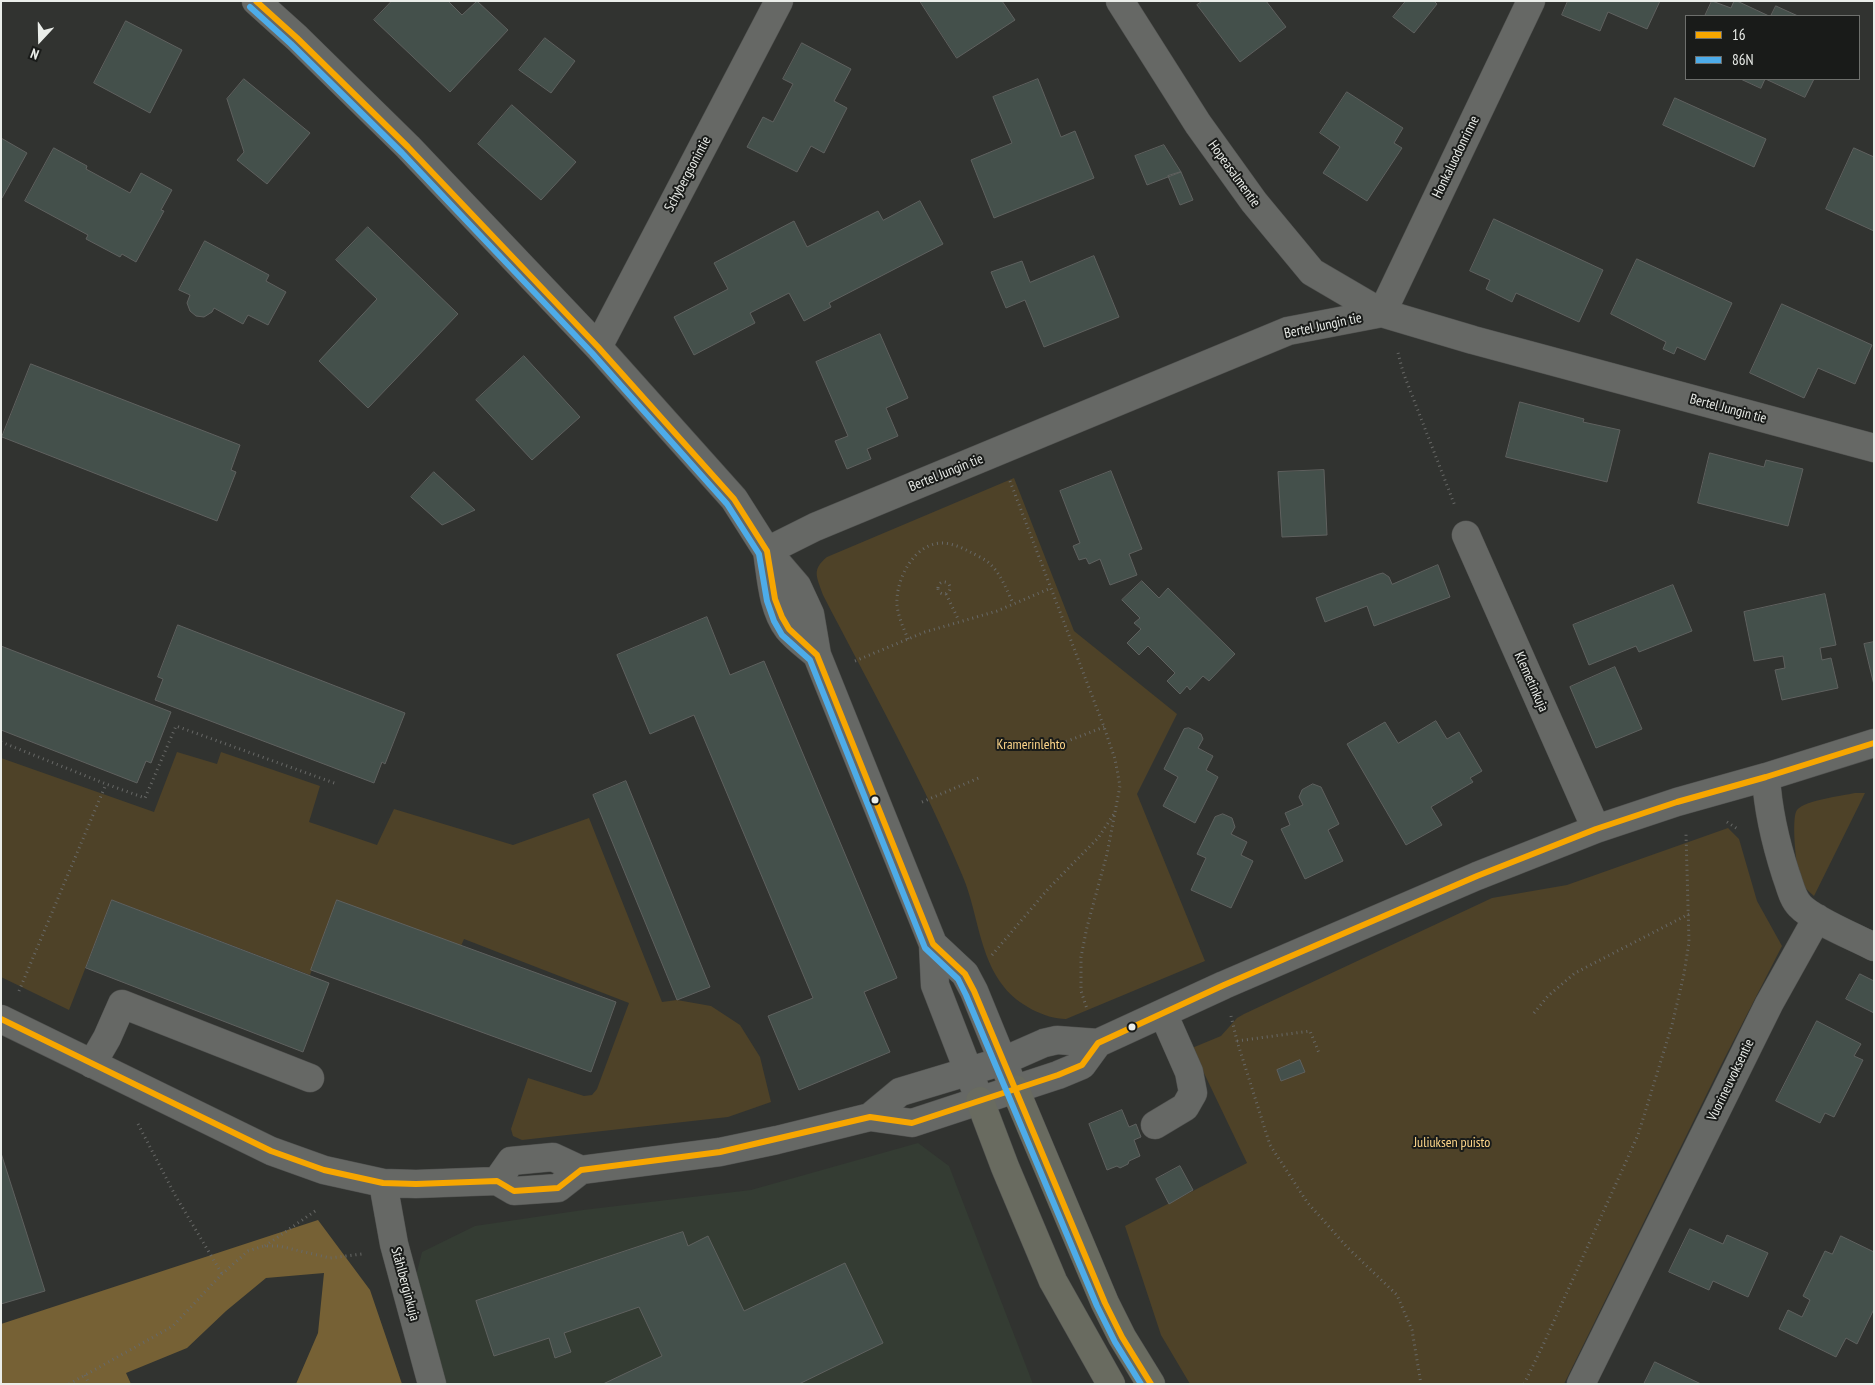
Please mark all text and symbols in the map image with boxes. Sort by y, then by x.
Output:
north arrow [15,15,65,65]
legend [1685,15,1860,80]
text: 16 [1732,25,1746,44]
text: N [28,44,41,64]
text: 86N [1732,50,1754,69]
street label: Honkaluodonrinne [1429,113,1483,201]
street label: Schybergsonintie [661,133,715,215]
street label: Hopeasalmentie [1204,137,1264,211]
street label: Bertel Jungin tie [1283,310,1363,342]
street label: Bertel Jungin tie [1688,391,1768,427]
street label: Bertel Jungin tie [906,450,986,496]
street label: Klemetinkuja [1510,649,1552,715]
park label: Kramerinlehto [997,737,1065,753]
unlabelled marker [870,795,880,805]
unlabelled marker [1127,1022,1137,1032]
street label: Vuorineuvoksentie [1704,1036,1758,1124]
park label: Juliuksen puisto [1414,1135,1490,1151]
street label: Ståhlberginkuja [387,1245,423,1323]

